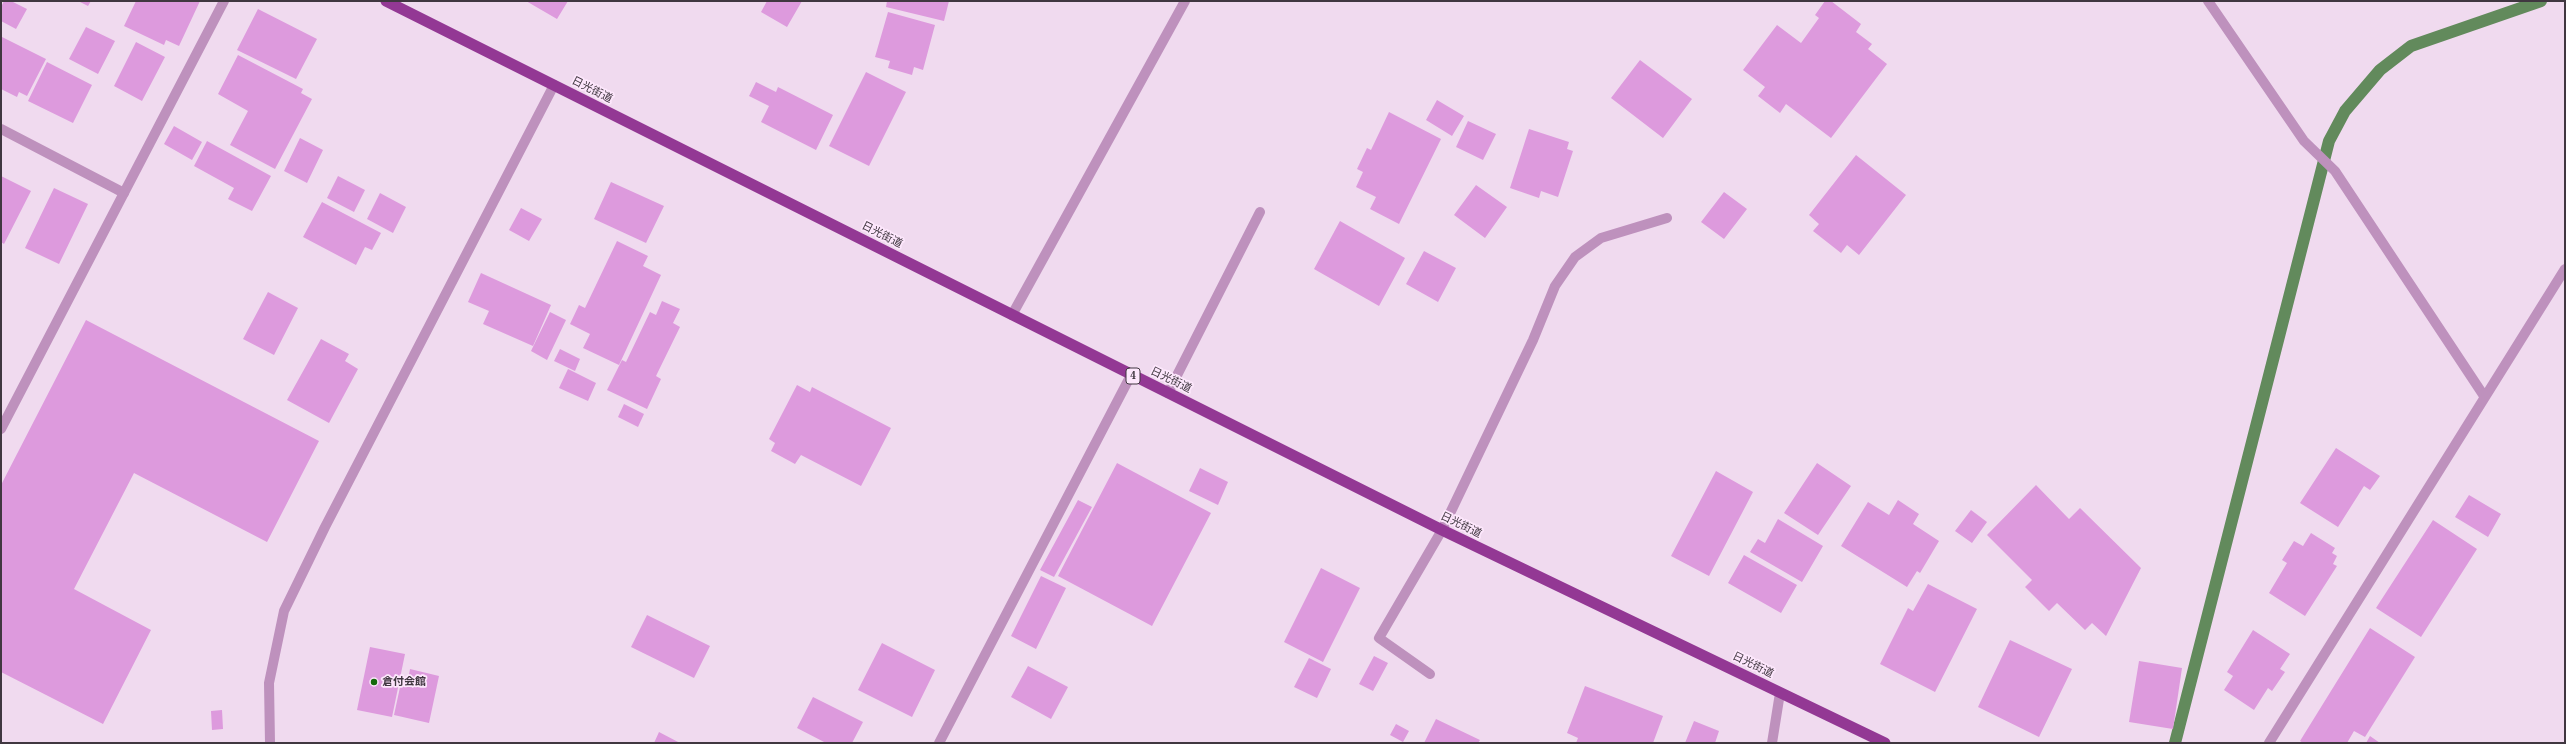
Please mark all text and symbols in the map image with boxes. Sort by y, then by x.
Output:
street label: 日光街道 [569,74,615,106]
street label: 日光街道 [859,219,905,251]
street label: 日光街道 [1148,364,1194,396]
road number: 4 [1126,368,1140,384]
street label: 日光街道 [1438,509,1484,541]
street label: 日光街道 [1730,649,1776,681]
place label: 倉付会館 [382,675,426,689]
marker: 倉付会館 [369,677,379,687]

